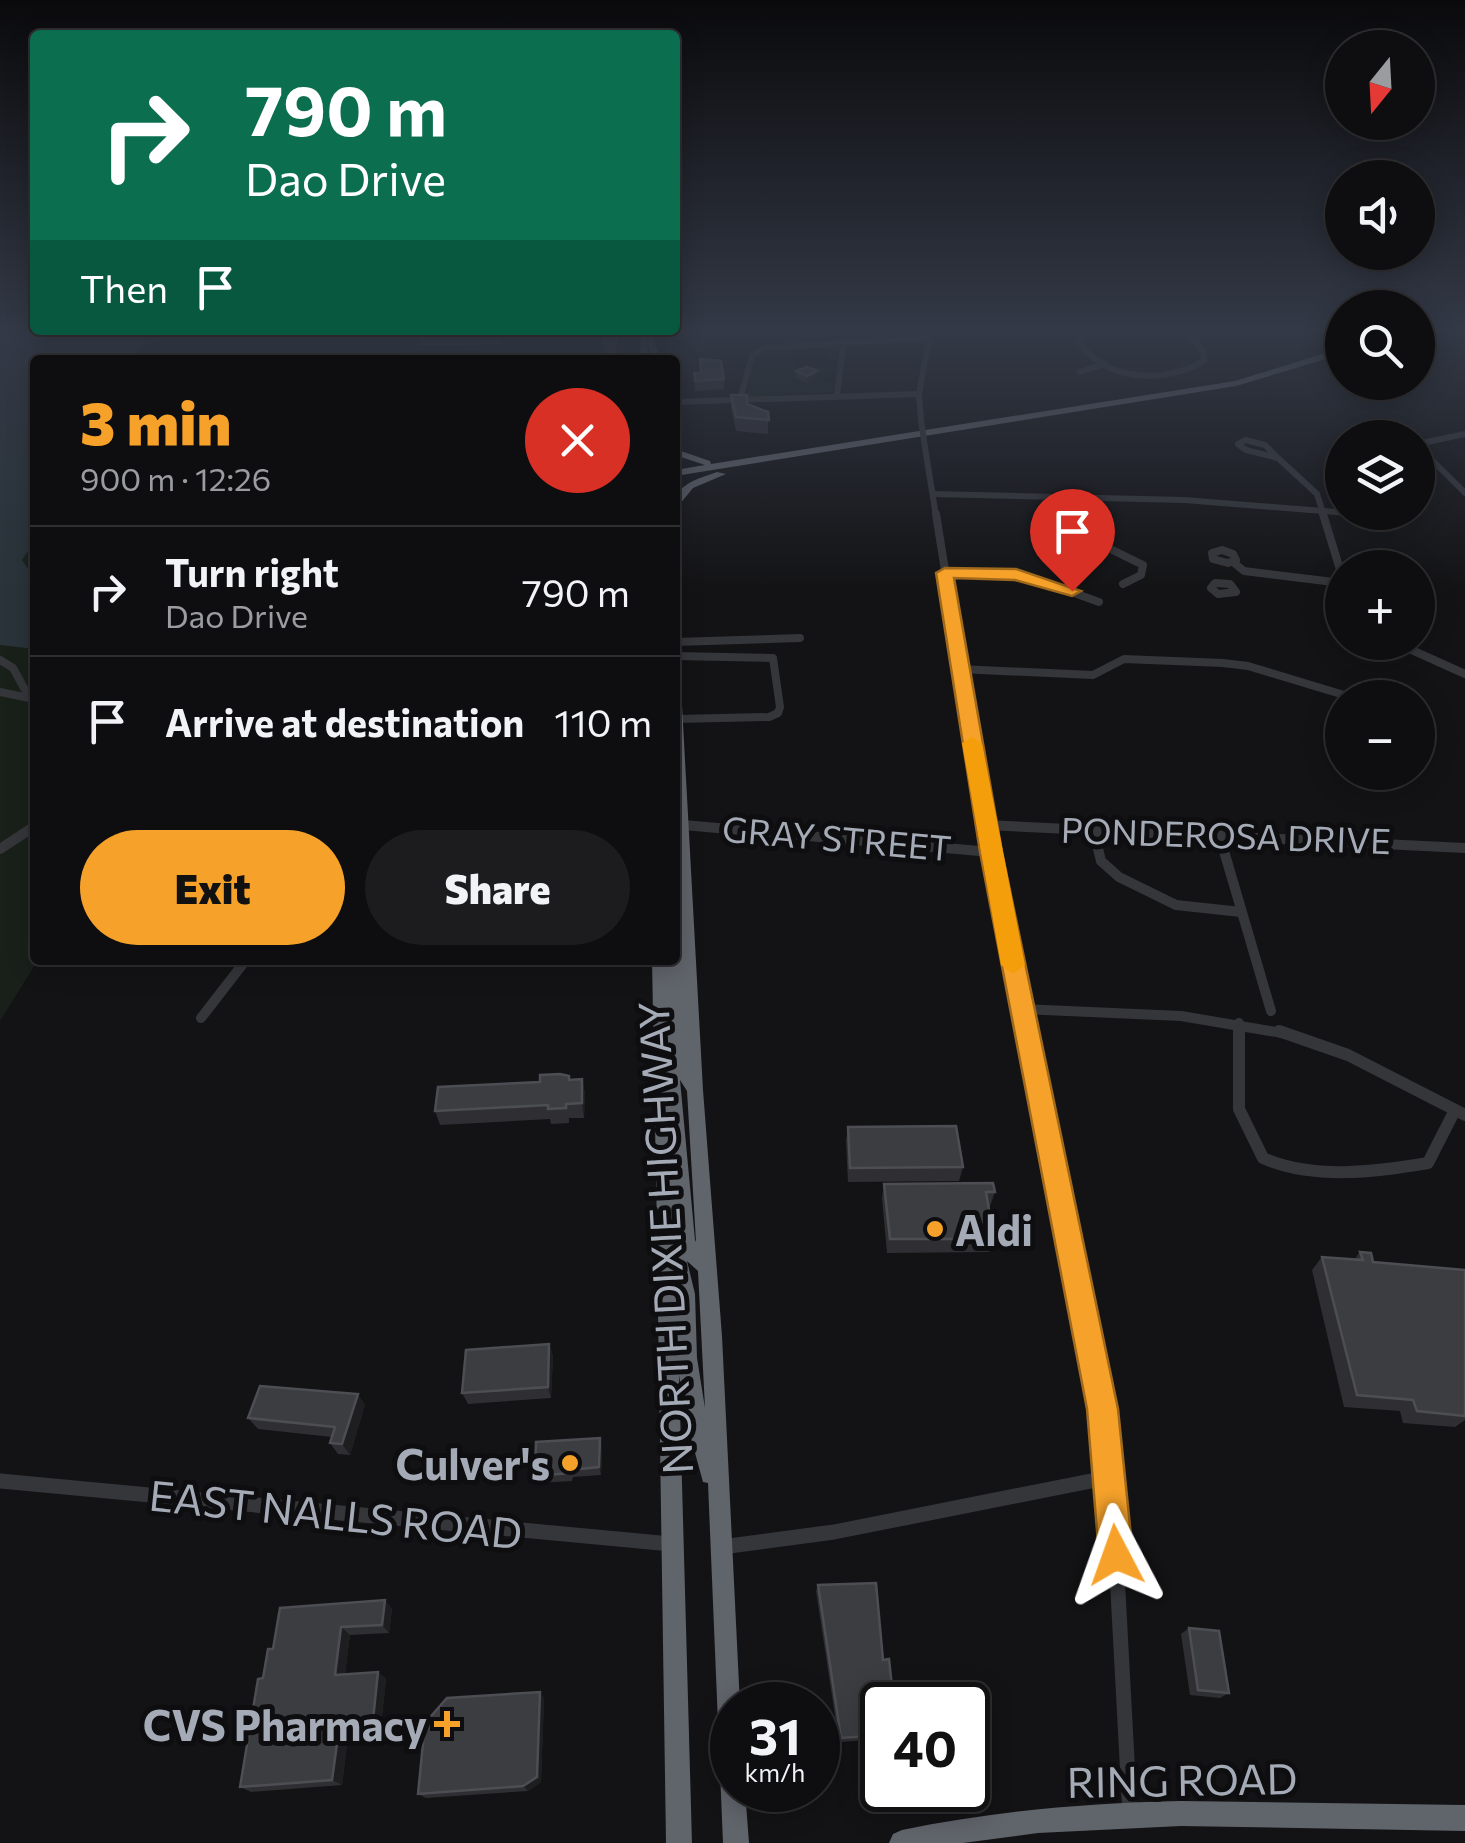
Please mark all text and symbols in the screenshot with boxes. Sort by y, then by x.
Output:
north arrow [1325,30,1435,140]
map controls [1325,30,1435,790]
text: 790 m [245,65,447,150]
icon: right [80,70,210,200]
text: Dao Drive [245,150,446,205]
button: sound [1325,160,1435,270]
icon: arrive [188,260,243,315]
text: Then [80,264,168,311]
button: search [1325,290,1435,400]
text: 3 min [80,384,231,457]
button: close [525,388,630,493]
button: layers [1325,420,1435,530]
text: 900 m · 12:26 [80,458,271,498]
pin [1030,489,1115,592]
icon: arrive [1045,504,1100,559]
text: Turn right [165,548,339,595]
button: + [1325,550,1435,660]
icon: right [80,564,135,619]
text: 790 m [522,568,630,615]
text: Dao Drive [165,595,308,635]
button: − [1325,680,1435,790]
icon: arrive [80,694,135,749]
text: Arrive at destination [165,698,524,745]
text: 110 m [554,698,652,745]
street label: GRAY STREET [721,806,953,868]
street label: PONDEROSA DRIVE [1060,807,1392,861]
button: Exit [80,830,345,945]
button: Share [365,830,630,945]
street label: NORTH DIXIE HIGHWAY [626,1000,702,1476]
place label: Aldi [955,1203,1033,1255]
marker: Aldi [924,1218,946,1240]
place label: Culver's [395,1437,550,1489]
marker: Culver's [559,1452,581,1474]
street label: EAST NALLS ROAD [147,1468,525,1558]
position arrow [1064,1503,1168,1607]
speed limit sign: 40 [860,1682,990,1812]
place label: CVS Pharmacy [143,1698,427,1750]
text: 31 [749,1704,801,1765]
marker: CVS Pharmacy [436,1713,458,1735]
street label: RING ROAD [1066,1751,1298,1807]
text: km/h [745,1757,805,1787]

